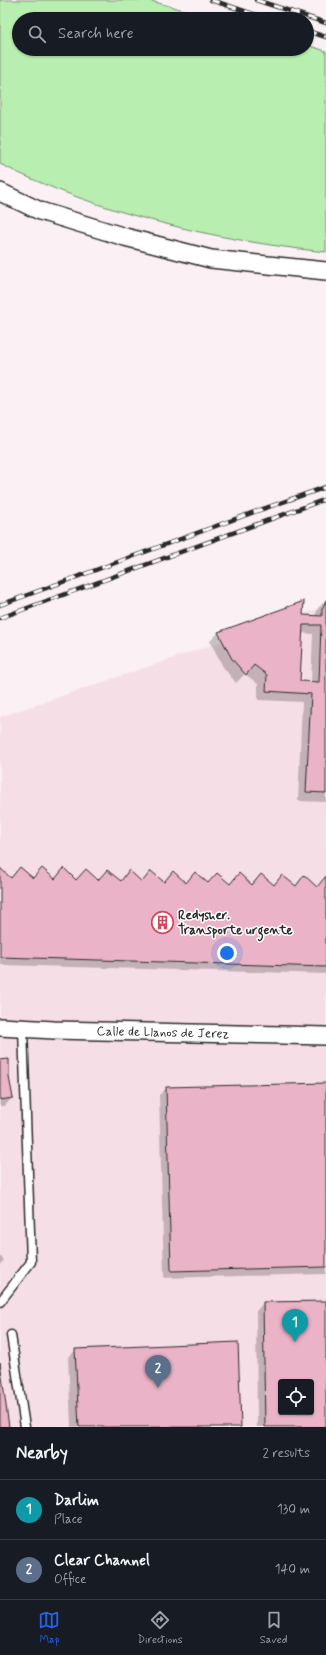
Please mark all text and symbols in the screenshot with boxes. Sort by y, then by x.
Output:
search box [12,12,314,56]
icon: search [26,23,48,45]
text: Search here [58,24,134,44]
place label: Redysher. Transporte urgente [178,907,293,942]
building icon: Redysher. Transporte urgente [150,909,176,935]
your location [217,943,237,963]
street label: Calle de Llanos de Jerez [96,1022,230,1042]
pin: 1 [282,1309,308,1342]
pin: 2 [145,1355,171,1388]
map controls [278,1379,314,1415]
button: locate [278,1379,314,1415]
text: Nearby [16,1442,68,1464]
text: 2 results [263,1445,310,1462]
text: Darlim [54,1491,99,1511]
text: 1 [26,1501,32,1518]
text: 130 m [277,1501,310,1518]
text: Place [54,1511,83,1528]
text: Clear Channel [54,1551,150,1571]
text: 2 [26,1561,32,1578]
text: 140 m [275,1561,310,1578]
text: Office [54,1571,86,1588]
tab: Map [38,1609,60,1647]
tab: Directions [137,1609,183,1647]
tab: Saved [260,1609,287,1647]

